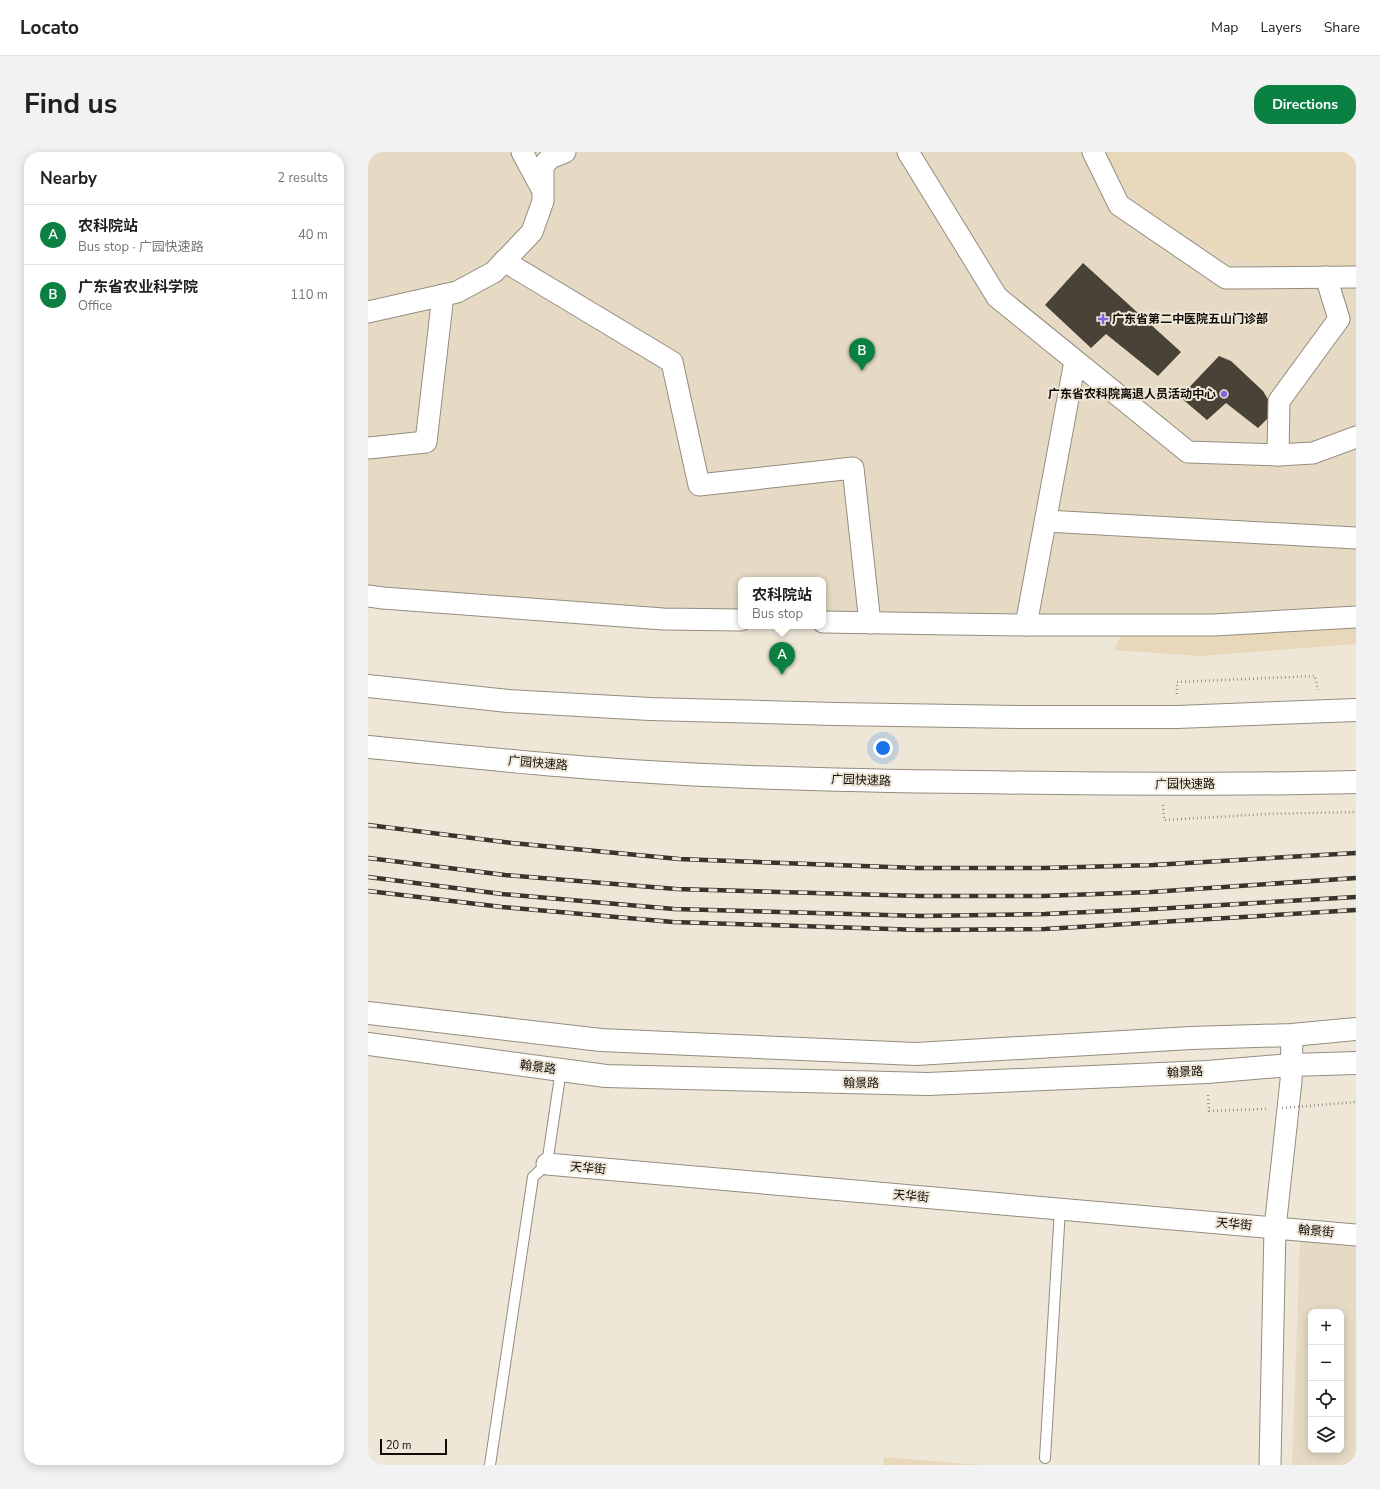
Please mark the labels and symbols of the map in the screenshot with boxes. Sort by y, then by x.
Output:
place label: 广东省第二中医院五山门诊部 [1112,311,1268,327]
marker: 广东省第二中医院五山门诊部 [1097,313,1109,325]
pin: B [849,338,875,371]
place label: 广东省农科院离退人员活动中心 [1048,386,1216,402]
marker: 广东省农科院离退人员活动中心 [1219,389,1229,399]
pin: A [769,642,795,675]
your location [873,738,893,758]
street label: 广园快速路 [507,752,569,774]
street label: 广园快速路 [831,771,891,789]
street label: 广园快速路 [1155,776,1215,792]
street label: 翰景路 [519,1057,557,1077]
street label: 翰景路 [1167,1063,1203,1081]
street label: 翰景路 [843,1075,879,1091]
street label: 天华街 [569,1158,607,1178]
street label: 天华街 [892,1186,930,1206]
street label: 天华街 [1215,1214,1253,1234]
street label: 翰景街 [1297,1221,1335,1241]
scale bar [380,1437,447,1456]

